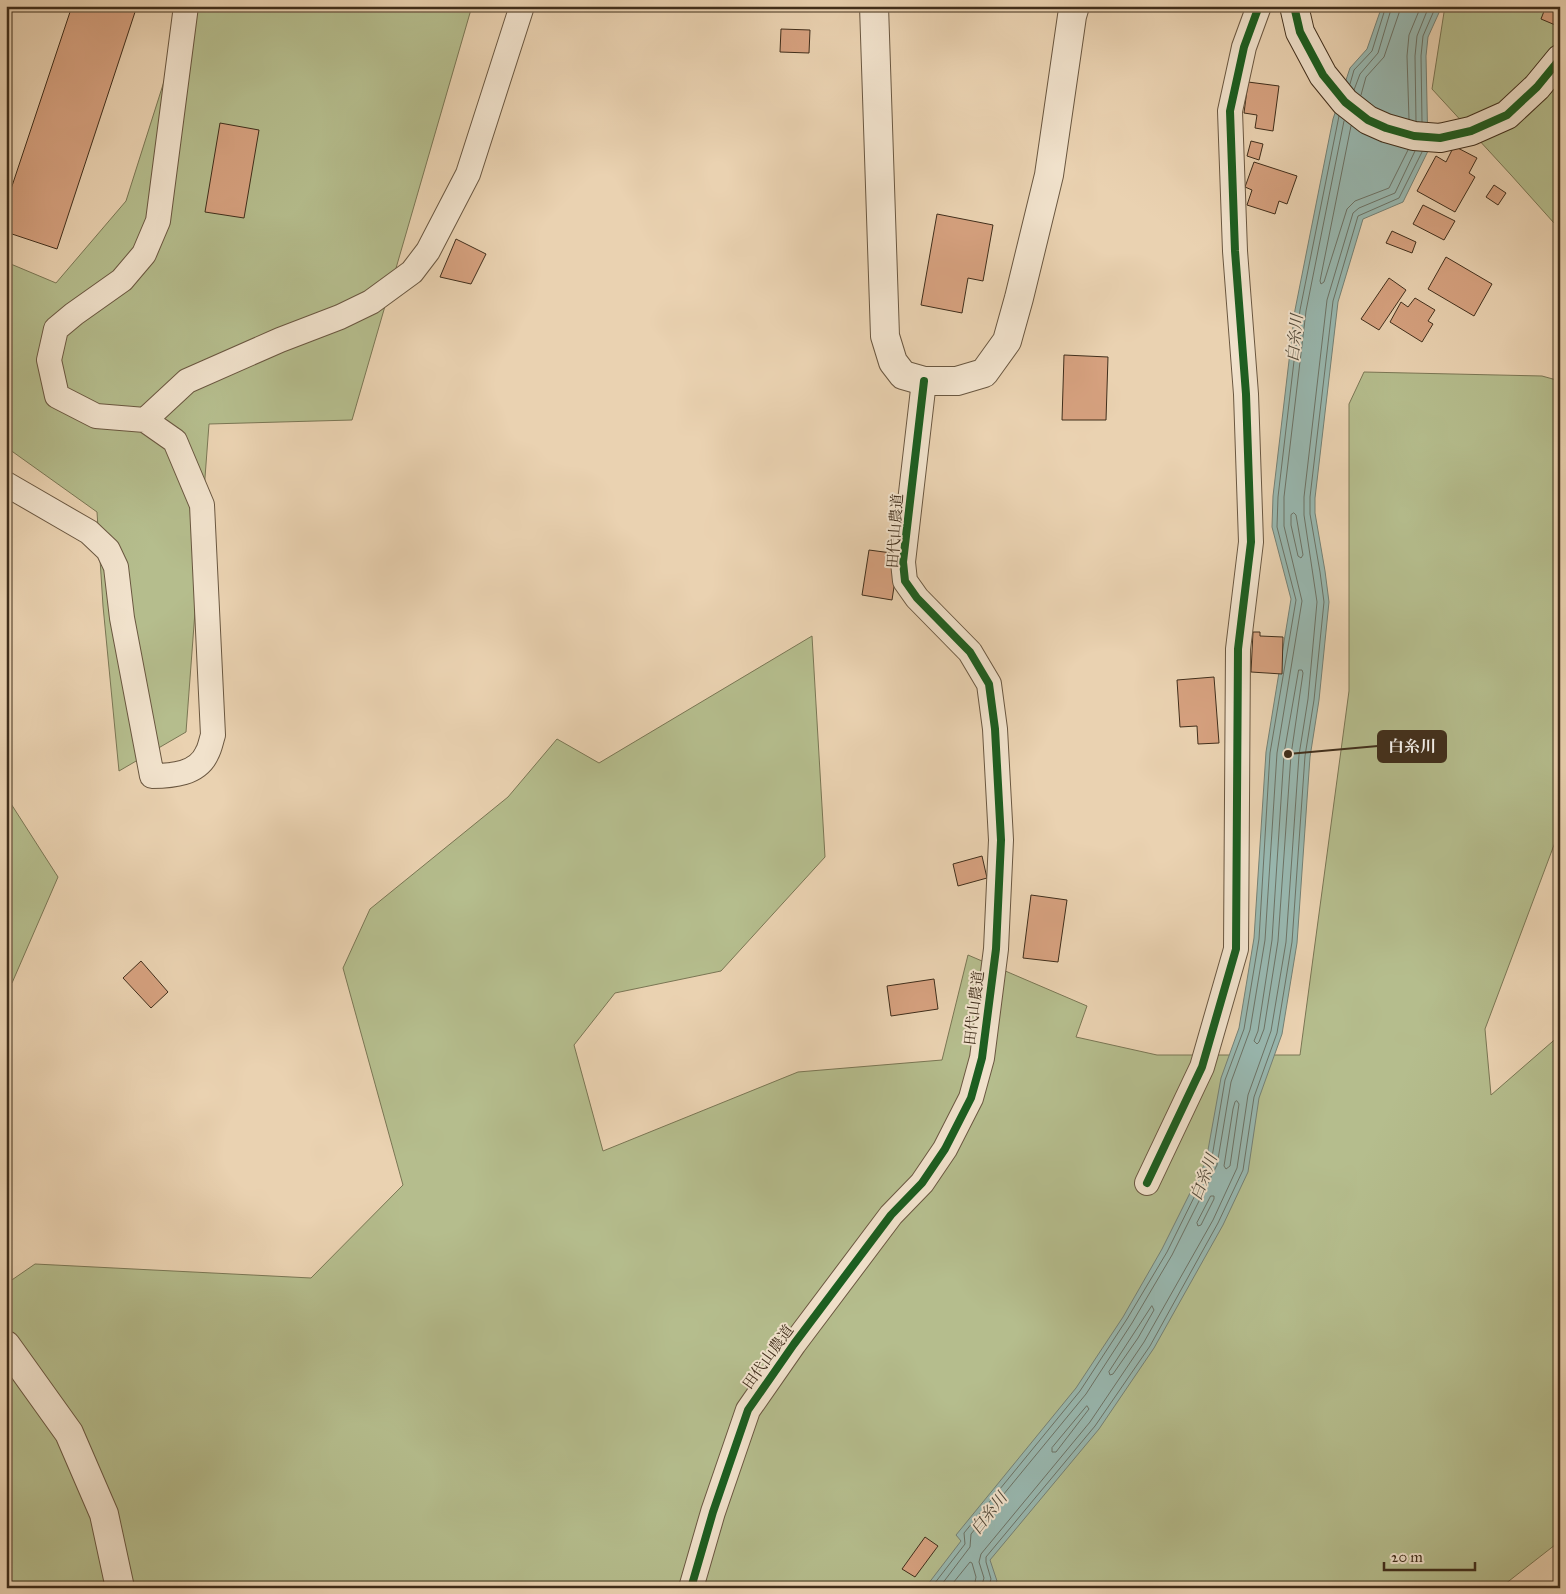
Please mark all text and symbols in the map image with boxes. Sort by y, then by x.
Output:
water label: 白糸川 [1283,311,1307,363]
street label: 田代山農道 [883,493,907,569]
callout: 白糸川 [1378,731,1446,762]
text: 白糸川 [1388,737,1436,756]
street label: 田代山農道 [960,970,988,1046]
water label: 白糸川 [1186,1150,1222,1203]
street label: 田代山農道 [739,1321,797,1393]
water label: 白糸川 [966,1487,1012,1538]
scale bar [1384,1539,1475,1571]
text: 20 m [1391,1548,1423,1566]

